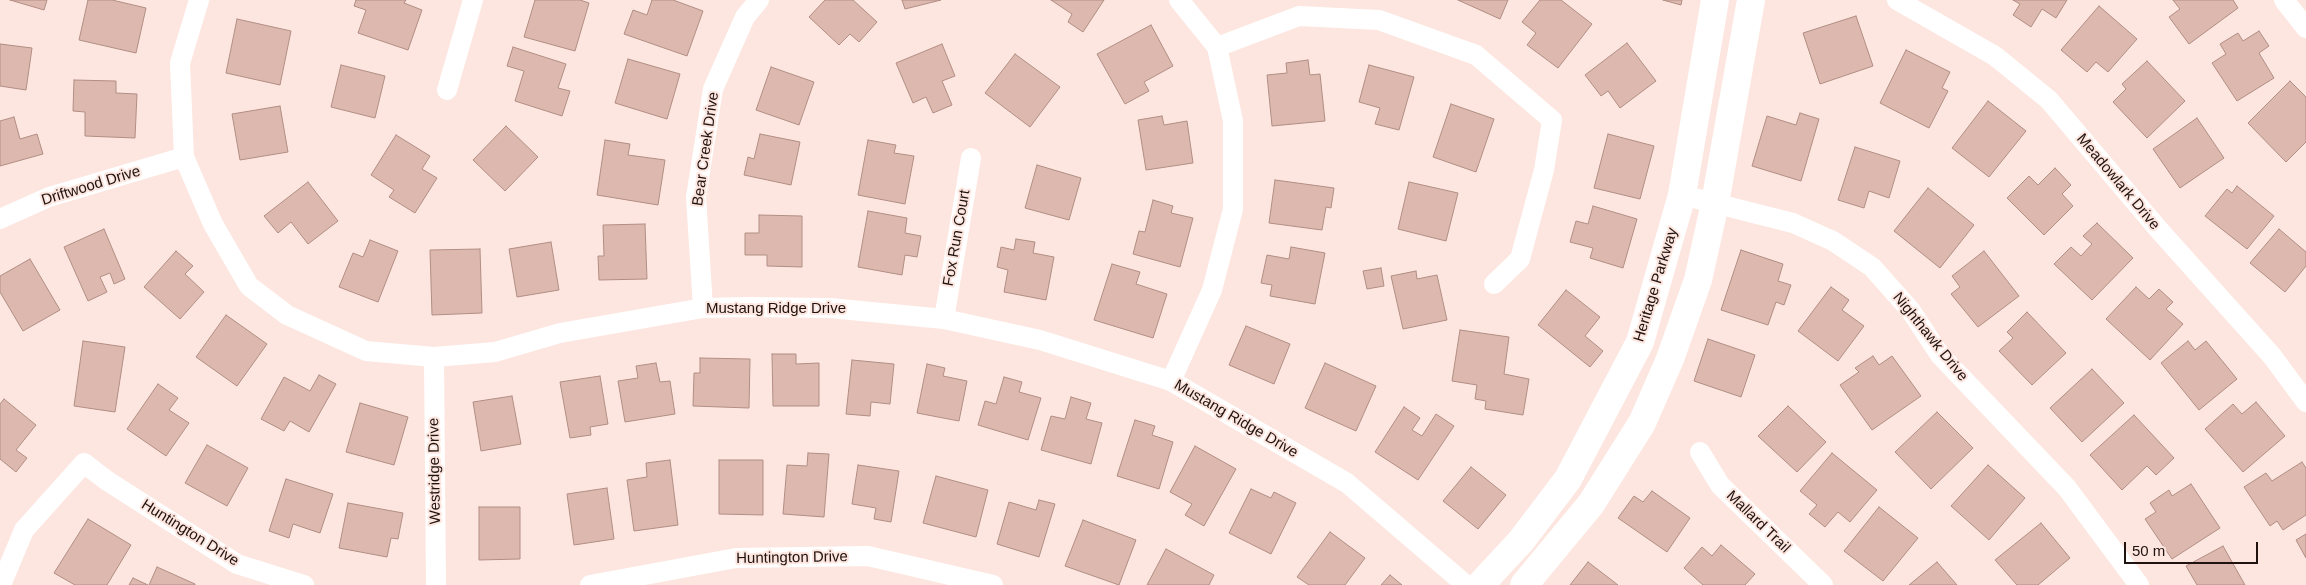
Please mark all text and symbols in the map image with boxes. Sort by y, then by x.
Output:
street label: Bear Creek Drive [689,91,723,207]
street label: Meadowlark Drive [2073,130,2163,234]
street label: Driftwood Drive [39,162,143,210]
street label: Fox Run Court [940,188,974,288]
street label: Heritage Parkway [1630,226,1682,344]
street label: Nighthawk Drive [1889,289,1971,385]
street label: Mustang Ridge Drive [706,300,846,318]
street label: Mustang Ridge Drive [1171,376,1301,462]
street label: Westridge Drive [425,418,445,524]
street label: Mallard Trail [1722,487,1794,557]
street label: Huntington Drive [138,496,242,570]
scale bar [2126,532,2260,564]
text: 50 m [2132,542,2165,559]
street label: Huntington Drive [736,548,848,568]

